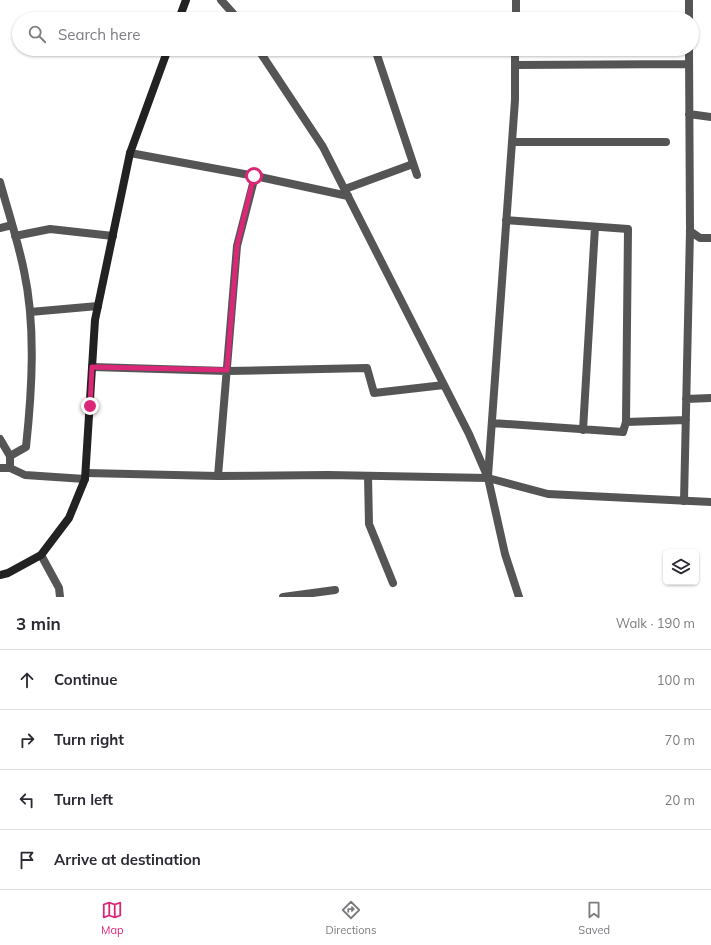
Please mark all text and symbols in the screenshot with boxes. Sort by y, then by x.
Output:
search box [12,12,699,56]
icon: search [26,23,48,45]
text: Search here [58,25,140,44]
route start [245,167,263,185]
route end [81,397,99,415]
map controls [663,549,699,585]
button: layers [663,549,699,585]
text: 3 min [16,613,61,634]
text: Walk · 190 m [616,615,695,631]
icon: ahead [16,669,38,691]
text: Continue [54,670,117,689]
text: 100 m [657,672,695,688]
icon: right [16,729,38,751]
text: Turn right [54,730,124,749]
text: 70 m [665,732,695,748]
icon: left [16,789,38,811]
text: Turn left [54,790,113,809]
text: 20 m [665,792,695,808]
icon: arrive [16,849,38,871]
text: Arrive at destination [54,850,201,869]
tab: Map [101,899,124,937]
tab: Directions [326,899,376,937]
tab: Saved [578,899,610,937]

